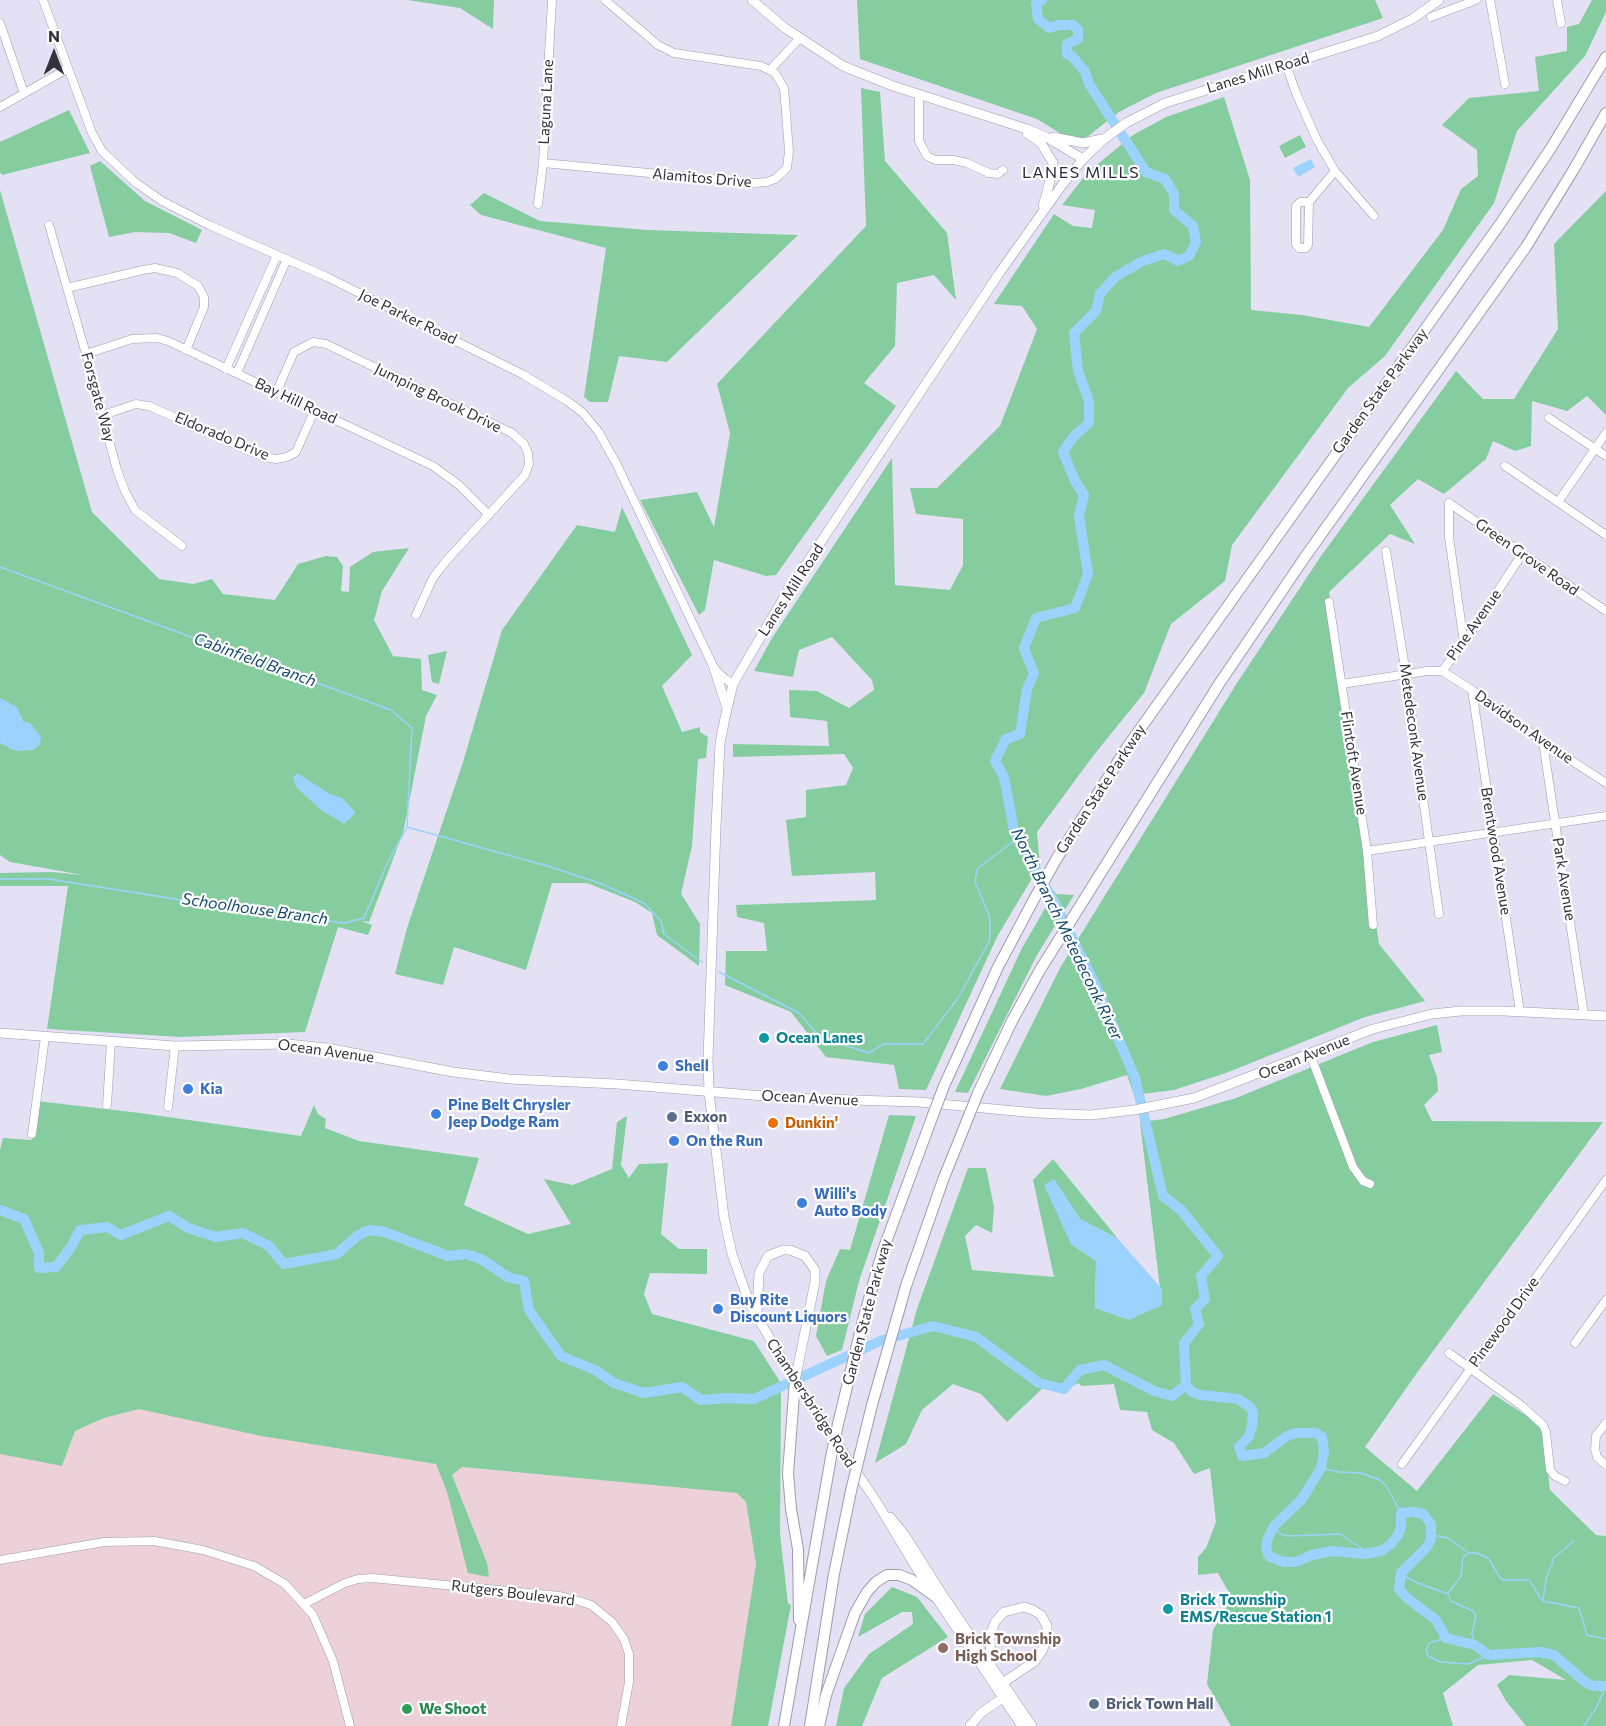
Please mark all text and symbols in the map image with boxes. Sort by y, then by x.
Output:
north arrow [24,24,84,84]
text: N [48,26,60,45]
street label: Lanes Mill Road [1205,49,1311,97]
street label: Laguna Lane [535,59,557,145]
district label: LANES MILLS [1022,163,1140,183]
street label: Alamitos Drive [652,165,752,191]
street label: Joe Parker Road [356,285,460,349]
street label: Garden State Parkway [1328,325,1432,457]
street label: Forsgate Way [77,350,119,444]
street label: Jumping Brook Drive [372,360,504,436]
street label: Bay Hill Road [252,374,340,428]
street label: Eldorado Drive [172,408,272,464]
street label: Green Grove Road [1472,514,1582,600]
street label: Lanes Mill Road [754,540,828,640]
street label: Pine Avenue [1443,586,1505,664]
water label: Cabinfield Branch [191,629,319,691]
street label: Metedeconk Avenue [1395,662,1433,802]
street label: Davidson Avenue [1471,686,1577,768]
street label: Flintoft Avenue [1337,710,1371,816]
street label: Garden State Parkway [1052,721,1150,857]
street label: Brentwood Avenue [1477,786,1515,916]
water label: North Branch Metedeconk River [1007,825,1127,1043]
street label: Park Avenue [1549,836,1579,922]
water label: Schoolhouse Branch [181,889,329,929]
place label: Ocean Lanes [776,1029,863,1047]
marker: Ocean Lanes [757,1031,771,1045]
street label: Ocean Avenue [1256,1031,1352,1083]
street label: Ocean Avenue [277,1035,375,1067]
place label: Shell [675,1057,709,1075]
marker: Shell [656,1059,670,1073]
place label: Kia [200,1080,223,1098]
marker: Kia [181,1082,195,1096]
street label: Ocean Avenue [761,1086,859,1110]
place label: Pine Belt Chrysler Jeep Dodge Ram [448,1096,571,1131]
marker: Pine Belt Chrysler Jeep Dodge Ram [429,1107,443,1121]
place label: Exxon [684,1108,727,1126]
marker: Exxon [665,1110,679,1124]
place label: Dunkin' [785,1114,838,1132]
marker: Dunkin' [766,1116,780,1130]
place label: On the Run [686,1132,763,1150]
marker: On the Run [667,1134,681,1148]
place label: Willi's Auto Body [814,1185,887,1220]
marker: Willi's Auto Body [795,1196,809,1210]
street label: Garden State Parkway [839,1237,895,1387]
street label: Pinewood Drive [1465,1273,1543,1371]
place label: Buy Rite Discount Liquors [730,1291,847,1326]
marker: Buy Rite Discount Liquors [711,1302,725,1316]
street label: Chambersbridge Road [763,1335,859,1471]
street label: Rutgers Boulevard [450,1577,576,1609]
place label: Brick Township EMS/Rescue Station 1 [1180,1591,1331,1626]
marker: Brick Township EMS/Rescue Station 1 [1161,1602,1175,1616]
place label: Brick Township High School [955,1630,1061,1665]
marker: Brick Township High School [936,1641,950,1655]
place label: Brick Town Hall [1106,1695,1214,1713]
marker: Brick Town Hall [1087,1697,1101,1711]
place label: We Shoot [419,1700,486,1718]
marker: We Shoot [400,1702,414,1716]

